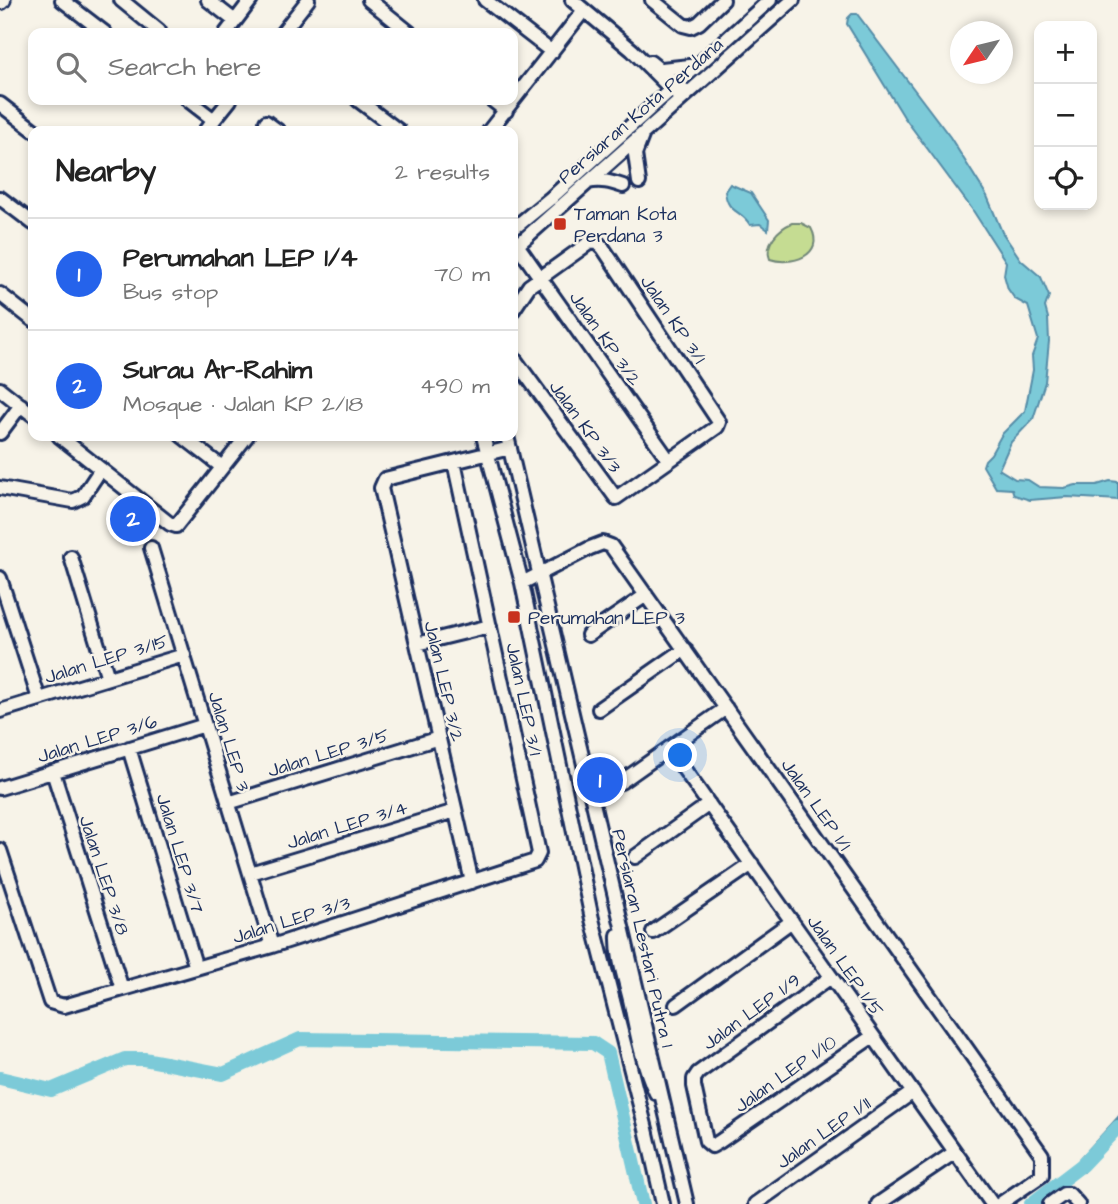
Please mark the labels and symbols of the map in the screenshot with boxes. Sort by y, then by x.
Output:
north arrow [950,21,1013,84]
street label: Persiaran Kota Perdana [553,32,730,190]
place label: Taman Kota Perdana 3 [574,201,677,250]
marker: Taman Kota Perdana 3 [552,216,568,232]
street label: Jalan KP 3/1 [633,270,713,370]
street label: Jalan KP 3/2 [562,286,647,392]
street label: Jalan KP 3/3 [542,375,628,479]
pin: 2 [110,493,156,545]
place label: Perumahan LEP 3 [528,605,685,632]
marker: Perumahan LEP 3 [506,609,522,625]
street label: Jalan LEP 3/2 [417,618,471,744]
street label: Jalan LEP 3/15 [41,628,172,691]
street label: Jalan LEP 3/1 [498,641,549,759]
street label: Jalan LEP 3 [201,688,257,795]
street label: Jalan LEP 3/6 [34,708,161,770]
street label: Jalan LEP 3/5 [265,722,393,785]
your location [663,738,697,772]
street label: Jalan LEP 1/1 [774,753,858,857]
pin: 1 [577,754,623,806]
street label: Jalan LEP 3/7 [149,790,211,917]
street label: Jalan LEP 3/4 [284,794,411,857]
street label: Jalan LEP 3/8 [72,812,136,939]
street label: Persiaran Lestari Putra 1 [604,827,681,1051]
street label: Jalan LEP 3/3 [229,890,354,951]
street label: Jalan LEP 1/5 [800,910,890,1022]
street label: Jalan LEP 1/9 [697,967,807,1057]
street label: Jalan LEP 1/10 [729,1029,842,1119]
street label: Jalan LEP 1/11 [771,1090,877,1176]

